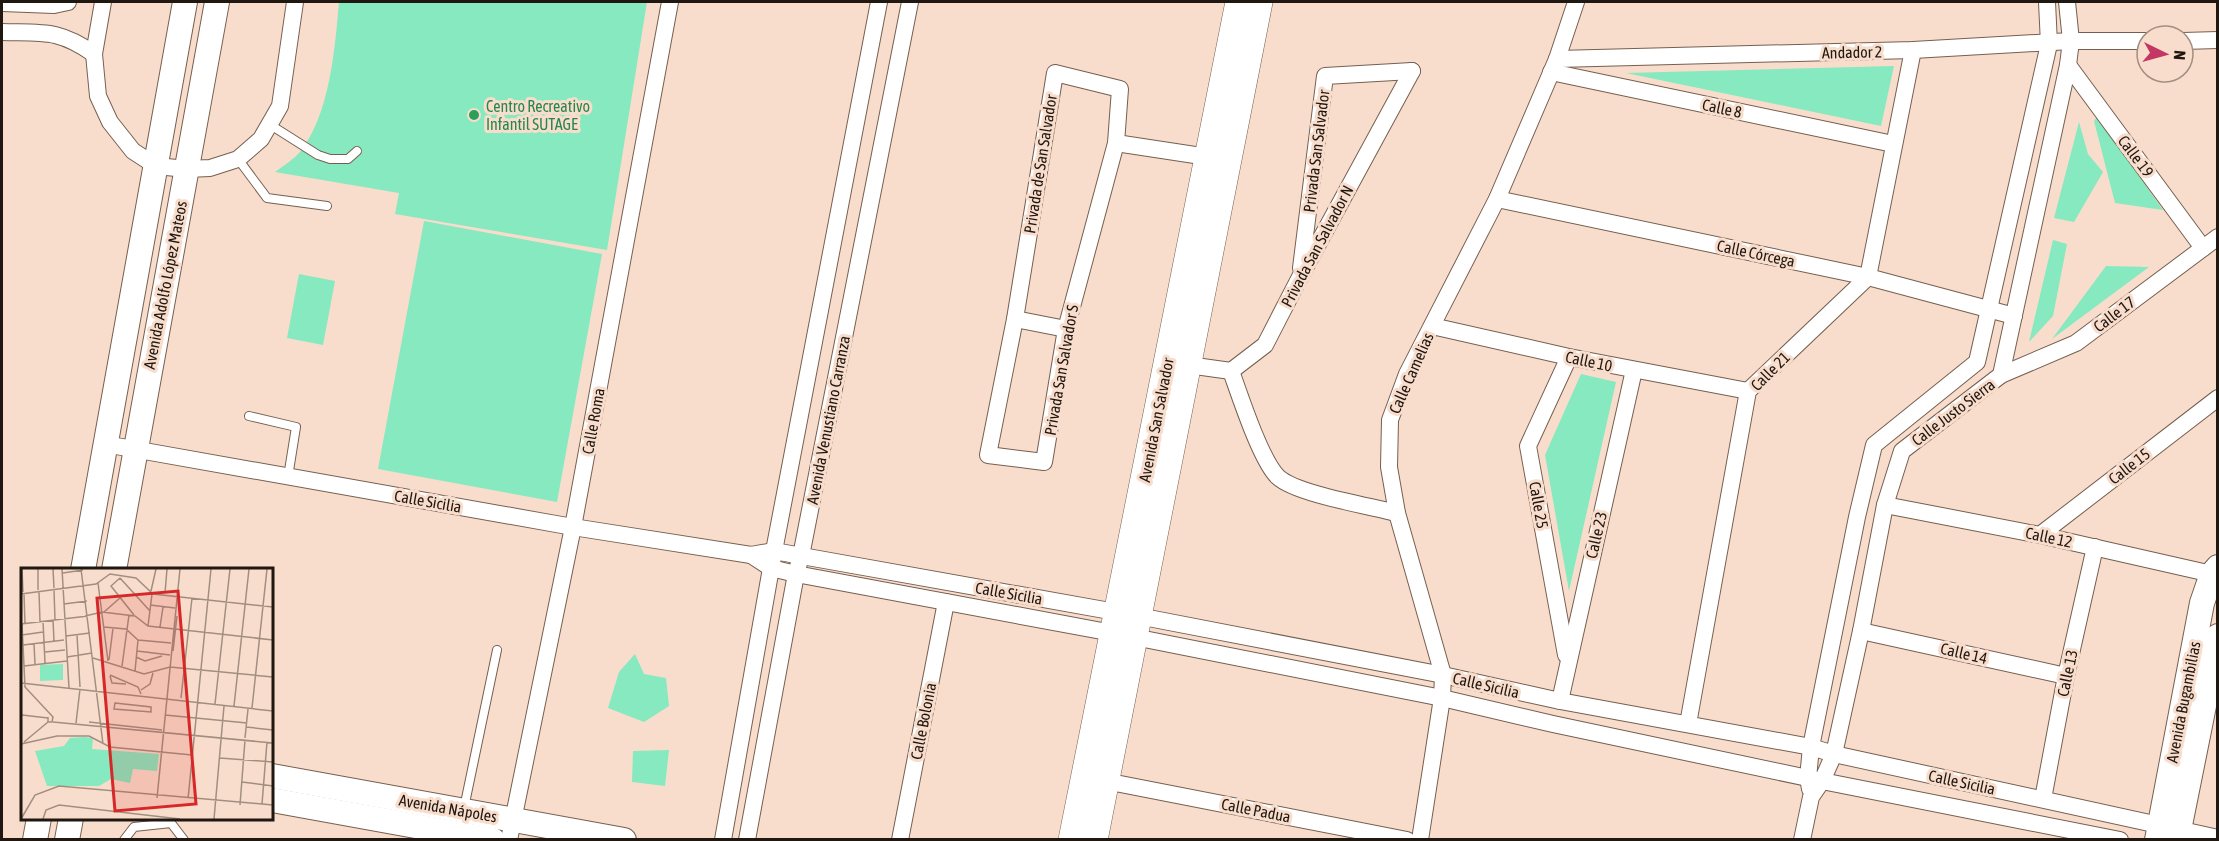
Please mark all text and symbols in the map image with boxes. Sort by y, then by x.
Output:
north arrow [2135,24,2195,84]
street label: Andador 2 [1822,42,1882,62]
text: N [2171,50,2189,61]
street label: Privada San Salvador [1300,88,1332,213]
street label: Privada de San Salvador [1020,93,1060,235]
street label: Calle 8 [1701,95,1743,121]
place label: Centro Recreativo Infantil SUTAGE [486,97,590,133]
marker: Centro Recreativo Infantil SUTAGE [467,108,481,122]
street label: Calle 19 [2115,132,2157,180]
street label: Privada San Salvador N [1277,182,1357,310]
street label: Avenida Adolfo López Mateos [140,199,191,371]
street label: Calle Córcega [1715,236,1797,271]
street label: Calle 17 [2090,293,2138,335]
street label: Privada San Salvador S [1041,303,1081,437]
street label: Calle Camelias [1385,329,1437,416]
street label: Avenida Venustiano Carranza [803,334,853,506]
street label: Calle 10 [1564,347,1614,375]
street label: Calle 21 [1747,348,1793,394]
street label: Avenida San Salvador [1135,356,1177,484]
street label: Calle Justo Sierra [1908,375,1998,449]
street label: Calle Roma [578,386,608,456]
street label: Calle 15 [2105,444,2153,488]
street label: Calle 25 [1526,480,1552,530]
street label: Calle Sicilia [393,486,463,516]
street label: Calle 23 [1582,510,1610,560]
street label: Calle 12 [2024,523,2074,551]
inset map [21,568,273,820]
street label: Calle Sicilia [974,578,1044,608]
street label: Calle 14 [1939,639,1989,667]
street label: Avenida Bugambilias [2162,639,2205,764]
street label: Calle 13 [2053,648,2081,698]
street label: Calle Sicilia [1451,669,1521,701]
street label: Calle Bolonia [907,681,939,761]
street label: Calle Sicilia [1927,766,1997,798]
street label: Avenida Nápoles [397,791,499,827]
street label: Calle Padua [1220,794,1292,826]

